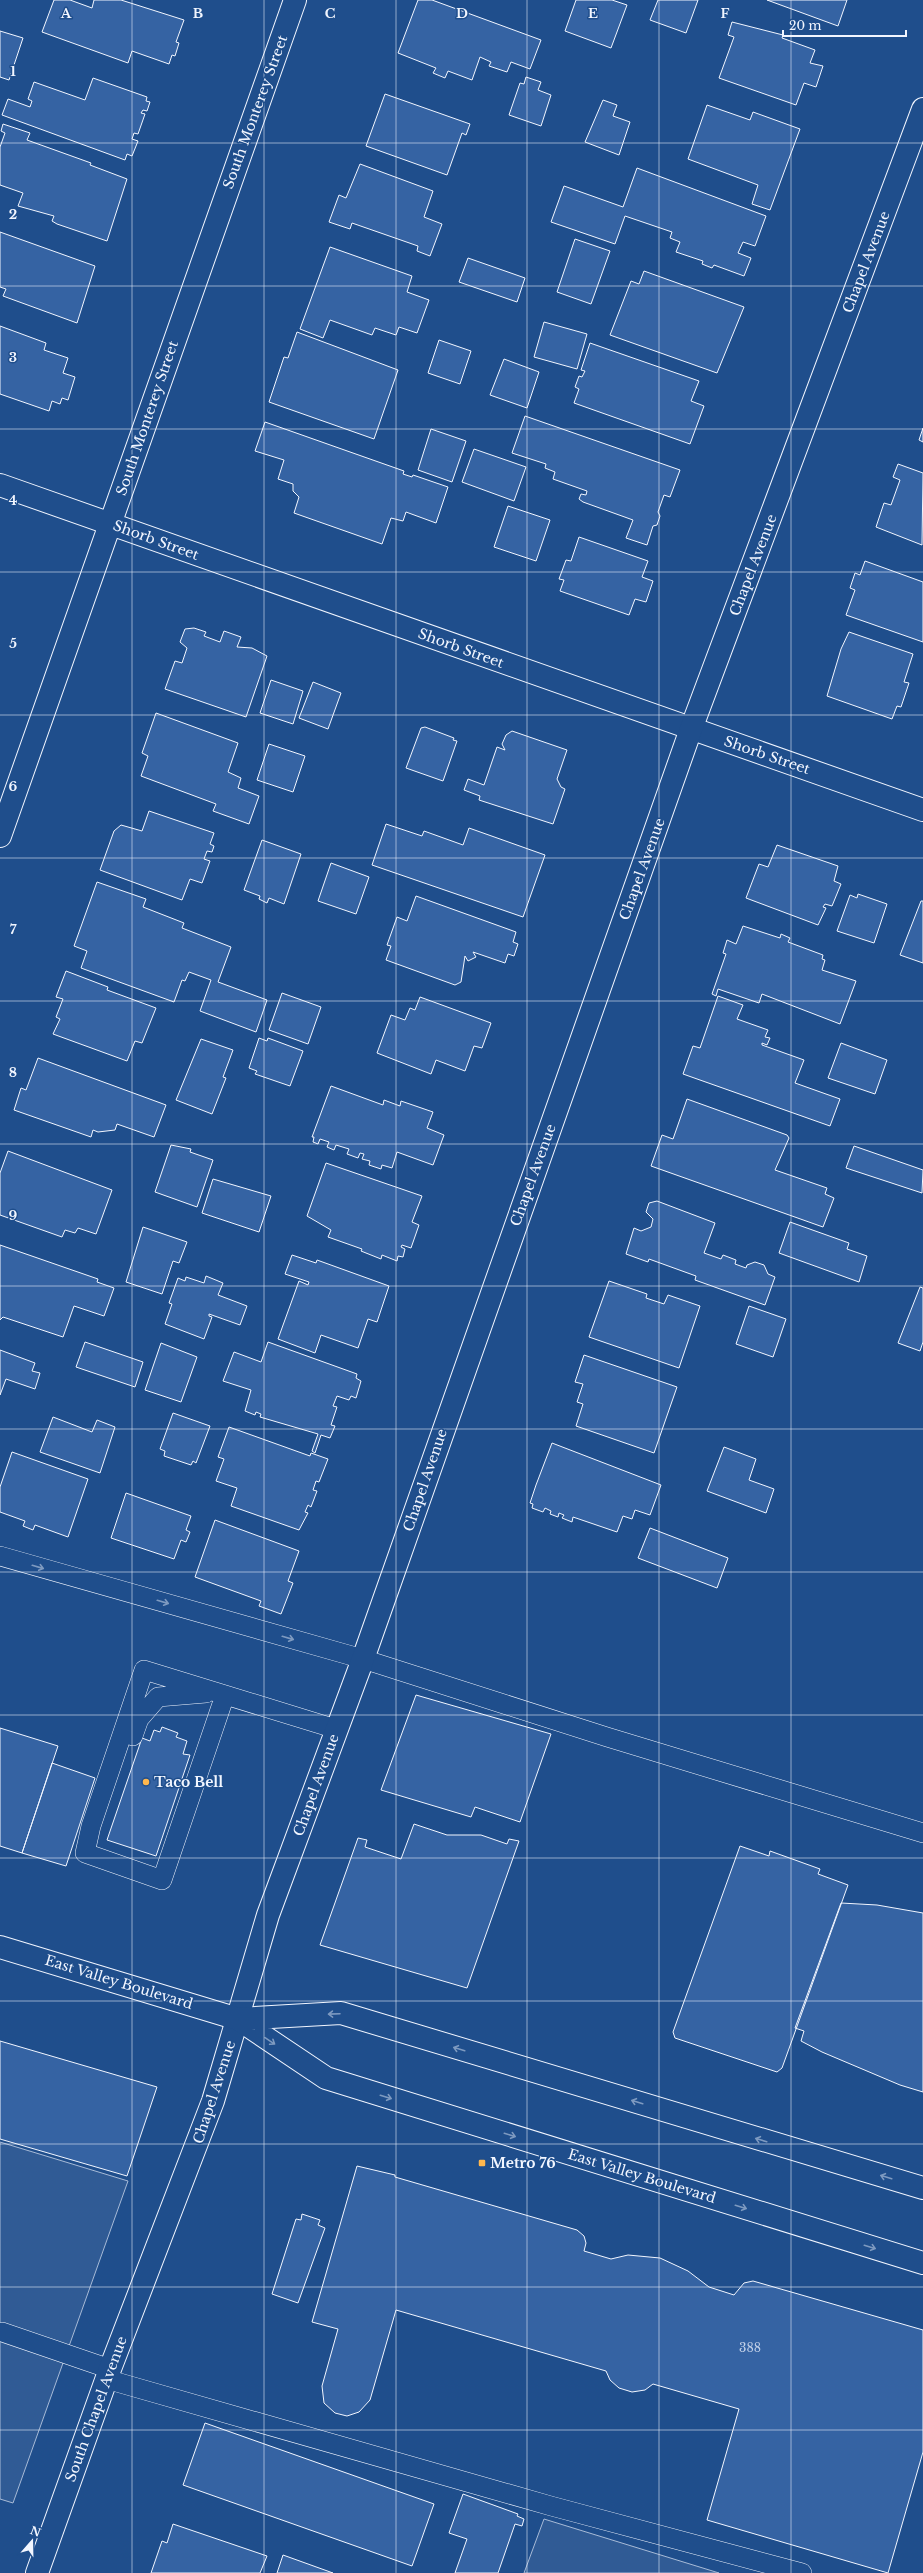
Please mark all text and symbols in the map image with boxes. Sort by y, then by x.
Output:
text: A [60,5,72,22]
text: B [193,5,203,22]
text: C [325,5,336,22]
text: D [456,5,468,22]
text: E [588,5,598,22]
text: F [721,5,730,22]
scale bar [783,12,906,38]
text: 20 m [789,18,821,33]
street label: South Monterey Street [219,32,291,191]
text: 1 [10,63,16,80]
text: 2 [9,206,17,223]
street label: Chapel Avenue [838,209,894,315]
street label: South Monterey Street [112,338,182,498]
text: 3 [9,349,17,366]
text: 4 [9,492,18,509]
street label: Chapel Avenue [725,512,781,618]
street label: Shorb Street [111,516,202,564]
street label: Shorb Street [416,624,507,672]
text: 5 [9,635,17,652]
street label: Shorb Street [722,732,813,778]
text: 6 [9,778,18,795]
street label: Chapel Avenue [615,815,669,923]
text: 7 [10,921,17,938]
text: 8 [9,1064,17,1081]
street label: Chapel Avenue [506,1121,560,1229]
text: 9 [9,1207,18,1224]
street label: Chapel Avenue [399,1426,451,1534]
one-way arrow [31,1564,44,1571]
one-way arrow [156,1599,169,1607]
one-way arrow [281,1635,294,1642]
street label: Chapel Avenue [289,1731,343,1839]
place label: Taco Bell [154,1773,223,1791]
marker: Taco Bell [141,1777,151,1787]
street label: East Valley Boulevard [43,1951,196,2013]
one-way arrow [328,2010,341,2018]
one-way arrow [264,2037,275,2045]
street label: Chapel Avenue [189,2038,239,2146]
one-way arrow [453,2045,466,2052]
one-way arrow [379,2094,392,2101]
one-way arrow [630,2098,643,2105]
one-way arrow [503,2132,516,2139]
one-way arrow [755,2136,768,2143]
street label: East Valley Boulevard [566,2145,719,2207]
place label: Metro 76 [490,2154,556,2172]
marker: Metro 76 [477,2158,487,2168]
one-way arrow [879,2173,892,2180]
one-way arrow [734,2204,747,2211]
one-way arrow [863,2244,876,2251]
street label: South Chapel Avenue [61,2334,131,2484]
house number: 388 [739,2340,761,2355]
north arrow [12,2521,52,2561]
text: N [28,2523,43,2540]

